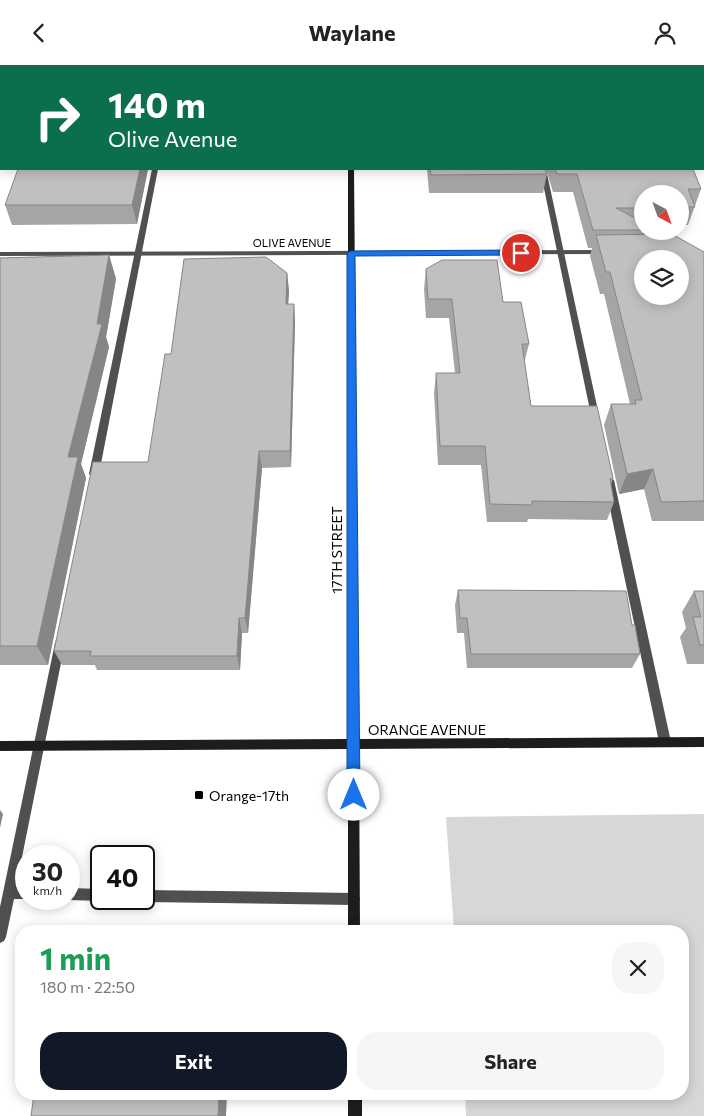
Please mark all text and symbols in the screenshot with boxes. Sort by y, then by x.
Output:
icon: back [25,19,53,47]
text: Waylane [308,19,396,46]
icon: person [651,19,679,47]
text: 140 m [108,82,206,125]
icon: right [25,85,90,150]
text: Olive Avenue [108,125,237,152]
north arrow [634,185,689,240]
map controls [634,185,689,305]
pin [500,232,542,274]
street label: OLIVE AVENUE [253,236,331,249]
icon: arrive [507,239,535,267]
button: layers [634,250,689,305]
street label: 17TH STREET [328,506,345,594]
street label: ORANGE AVENUE [368,721,486,738]
position arrow [327,768,379,820]
place label: Orange-17th [209,787,289,804]
marker: Orange-17th [193,789,205,801]
speed limit sign: 40 [90,845,155,910]
text: 30 [32,856,63,886]
text: km/h [33,883,62,897]
text: 1 min [40,939,111,976]
button: close [612,942,664,994]
text: 180 m · 22:50 [40,977,135,996]
button: Exit [40,1032,347,1090]
button: Share [357,1032,664,1090]

